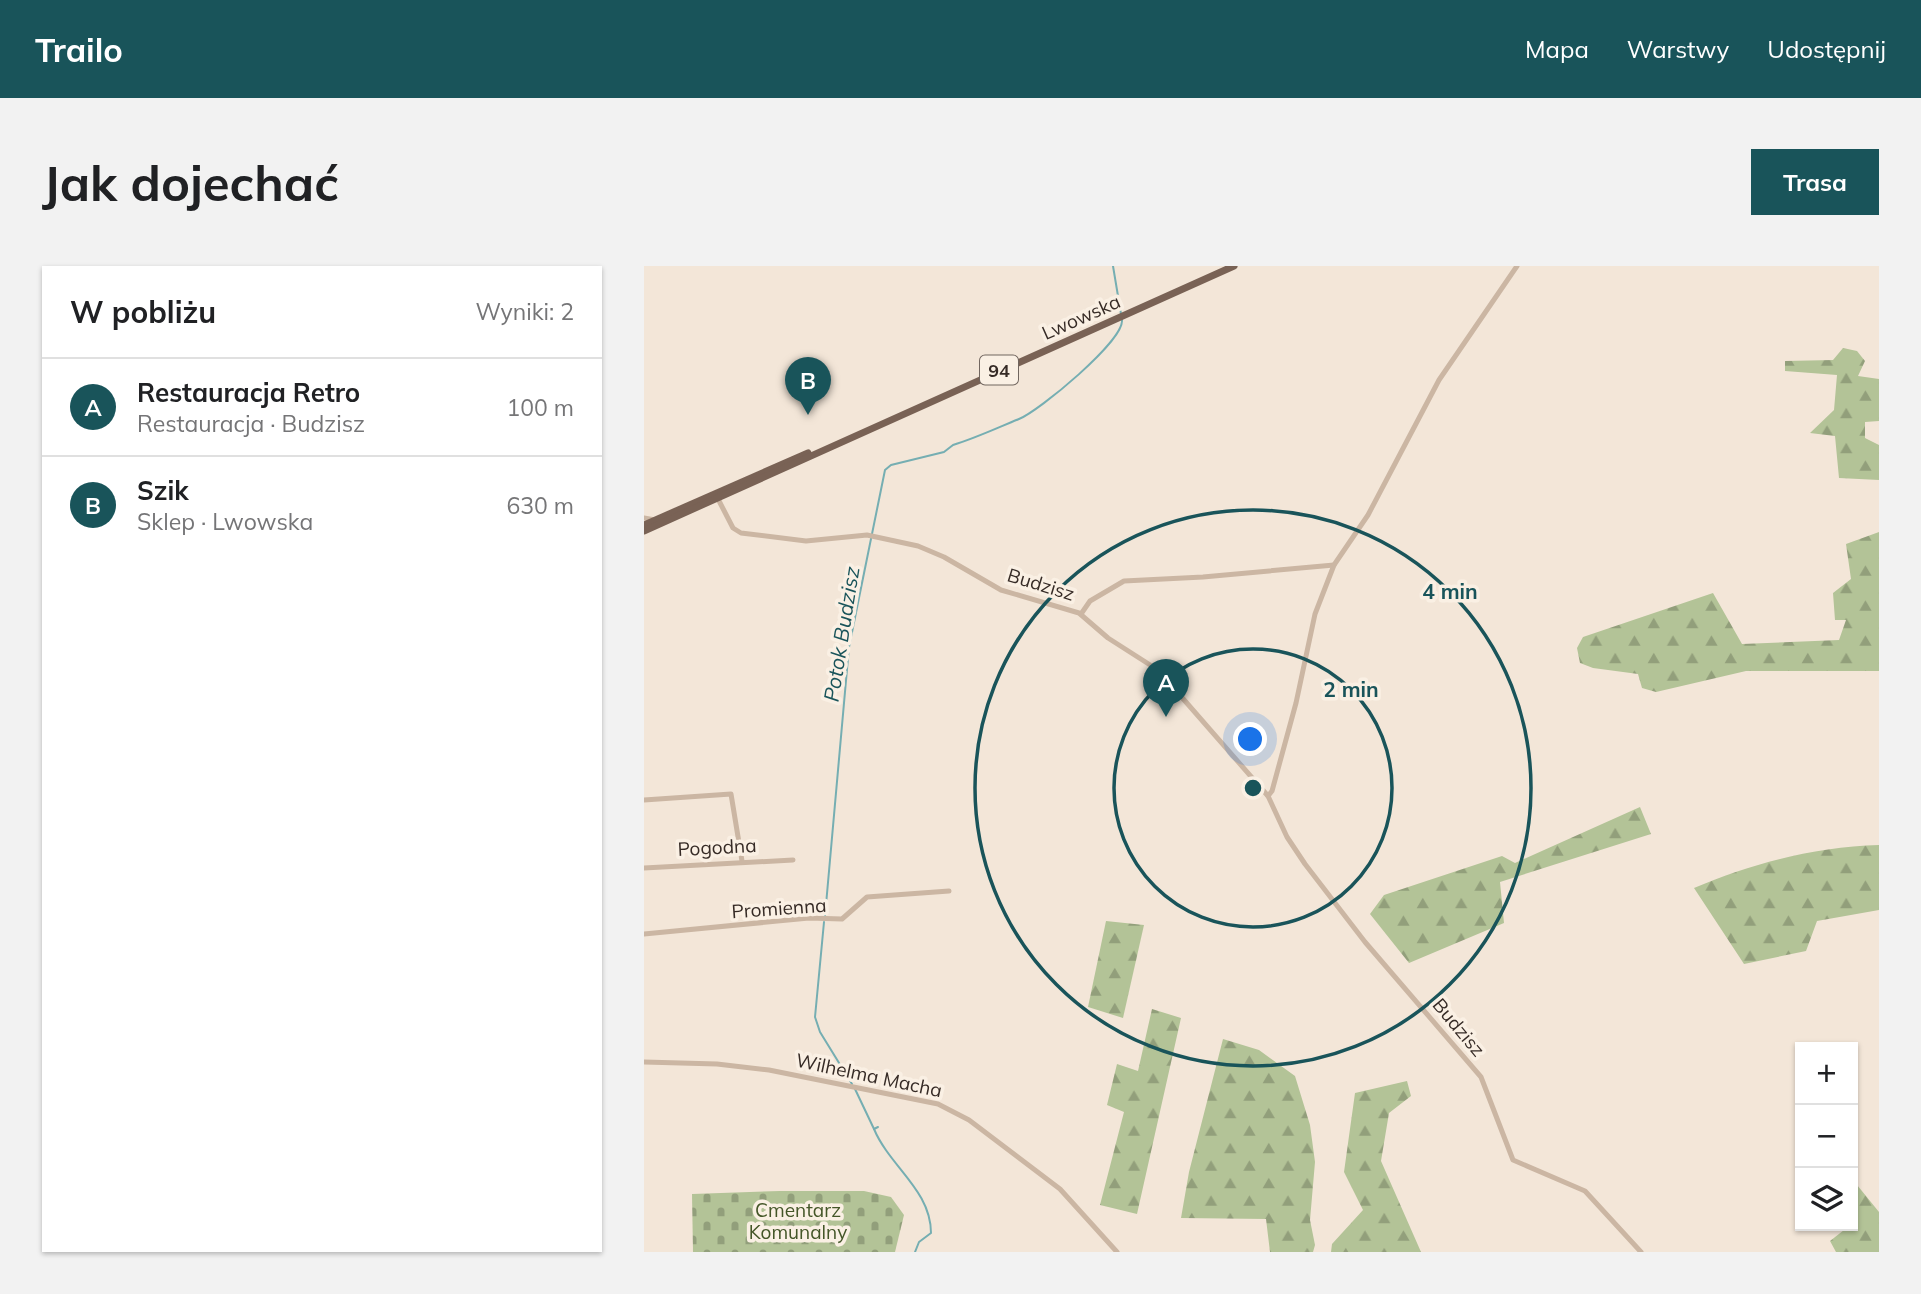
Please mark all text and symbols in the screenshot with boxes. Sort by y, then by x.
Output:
text: Trailo [35,29,123,70]
text: Mapa [1525,34,1589,64]
text: Warstwy [1627,34,1729,64]
text: Udostępnij [1767,34,1886,64]
button: Trasa [1751,149,1879,215]
text: Jak dojechać [42,152,339,213]
street label: Lwowska [1038,289,1124,345]
text: W pobliżu [70,293,216,331]
text: Wyniki: 2 [476,297,574,326]
road number: 94 [980,356,1018,385]
pin: B [785,357,831,415]
text: Restauracja Retro [137,376,360,409]
text: A [84,393,102,422]
text: 100 m [506,393,574,422]
text: Restauracja · Budzisz [137,409,365,438]
text: Szik [137,474,189,507]
text: B [85,491,101,520]
text: 630 m [506,491,574,520]
text: Sklep · Lwowska [137,507,313,536]
street label: Budzisz [1005,562,1078,606]
water label: Potok Budzisz [817,564,865,704]
text: 4 min [1422,578,1478,604]
pin: A [1143,659,1189,717]
text: 2 min [1323,676,1379,702]
your location [1233,722,1267,756]
centre of rings [1241,776,1265,800]
street label: Pogodna [677,833,757,861]
street label: Promienna [731,893,827,923]
street label: Budzisz [1428,993,1490,1061]
map controls [1795,1042,1858,1231]
button: + [1795,1042,1858,1105]
street label: Wilhelma Macha [794,1048,944,1102]
button: − [1795,1105,1858,1168]
button: layers [1795,1168,1858,1231]
park label: Cmentarz Komunalny [749,1198,847,1244]

